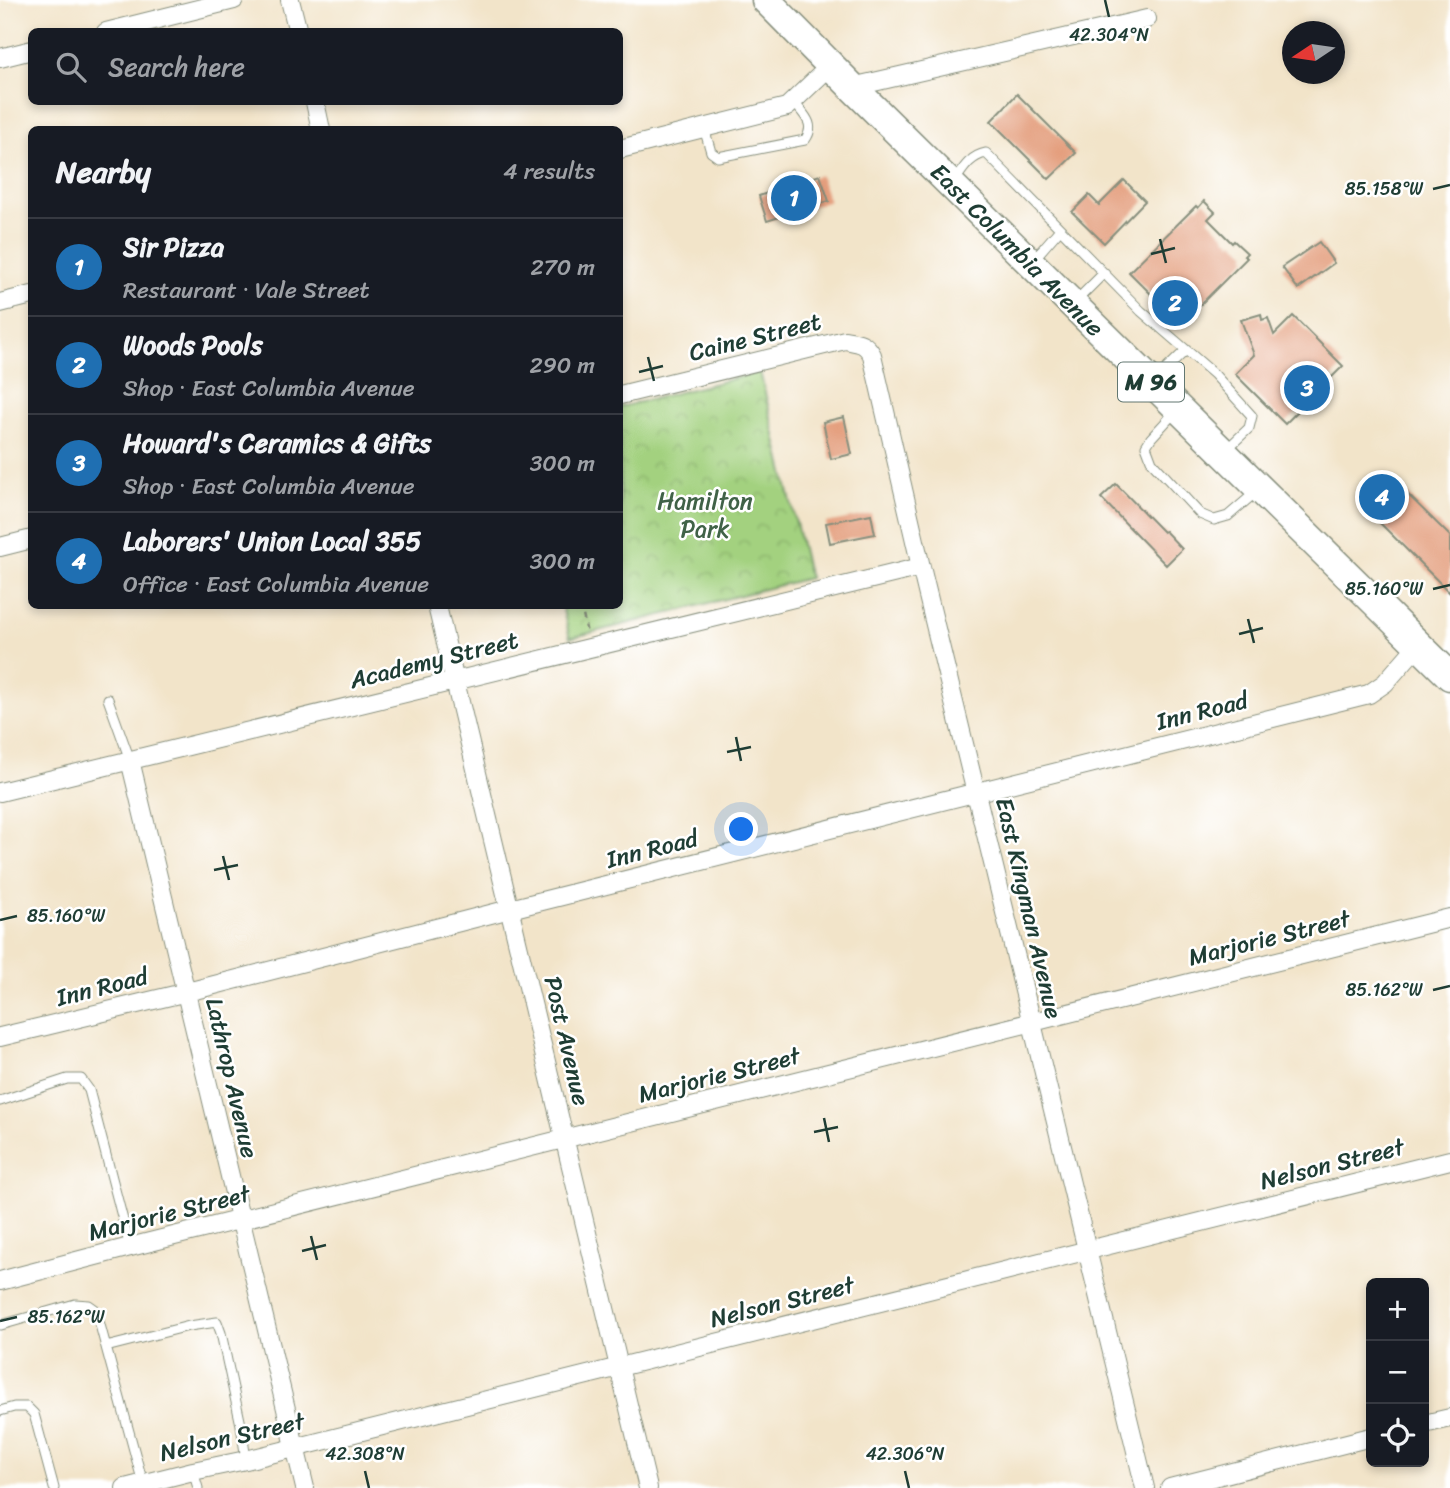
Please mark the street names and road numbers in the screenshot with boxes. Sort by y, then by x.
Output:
street label: East Columbia Avenue [920,153,1114,347]
street label: Caine Street [684,300,826,374]
road number: M 96 [1118,362,1184,402]
street label: Academy Street [344,619,523,701]
street label: Inn Road [1151,679,1254,743]
street label: East Kingman Avenue [983,793,1075,1023]
street label: Inn Road [601,817,704,881]
street label: Marjorie Street [1184,897,1356,978]
street label: Inn Road [51,955,154,1019]
street label: Post Avenue [532,972,602,1110]
street label: Lathrop Avenue [193,993,271,1163]
street label: Marjorie Street [634,1034,806,1115]
street label: Nelson Street [1255,1125,1410,1202]
street label: Marjorie Street [84,1172,256,1253]
street label: Nelson Street [705,1263,860,1340]
street label: Nelson Street [156,1400,310,1474]

